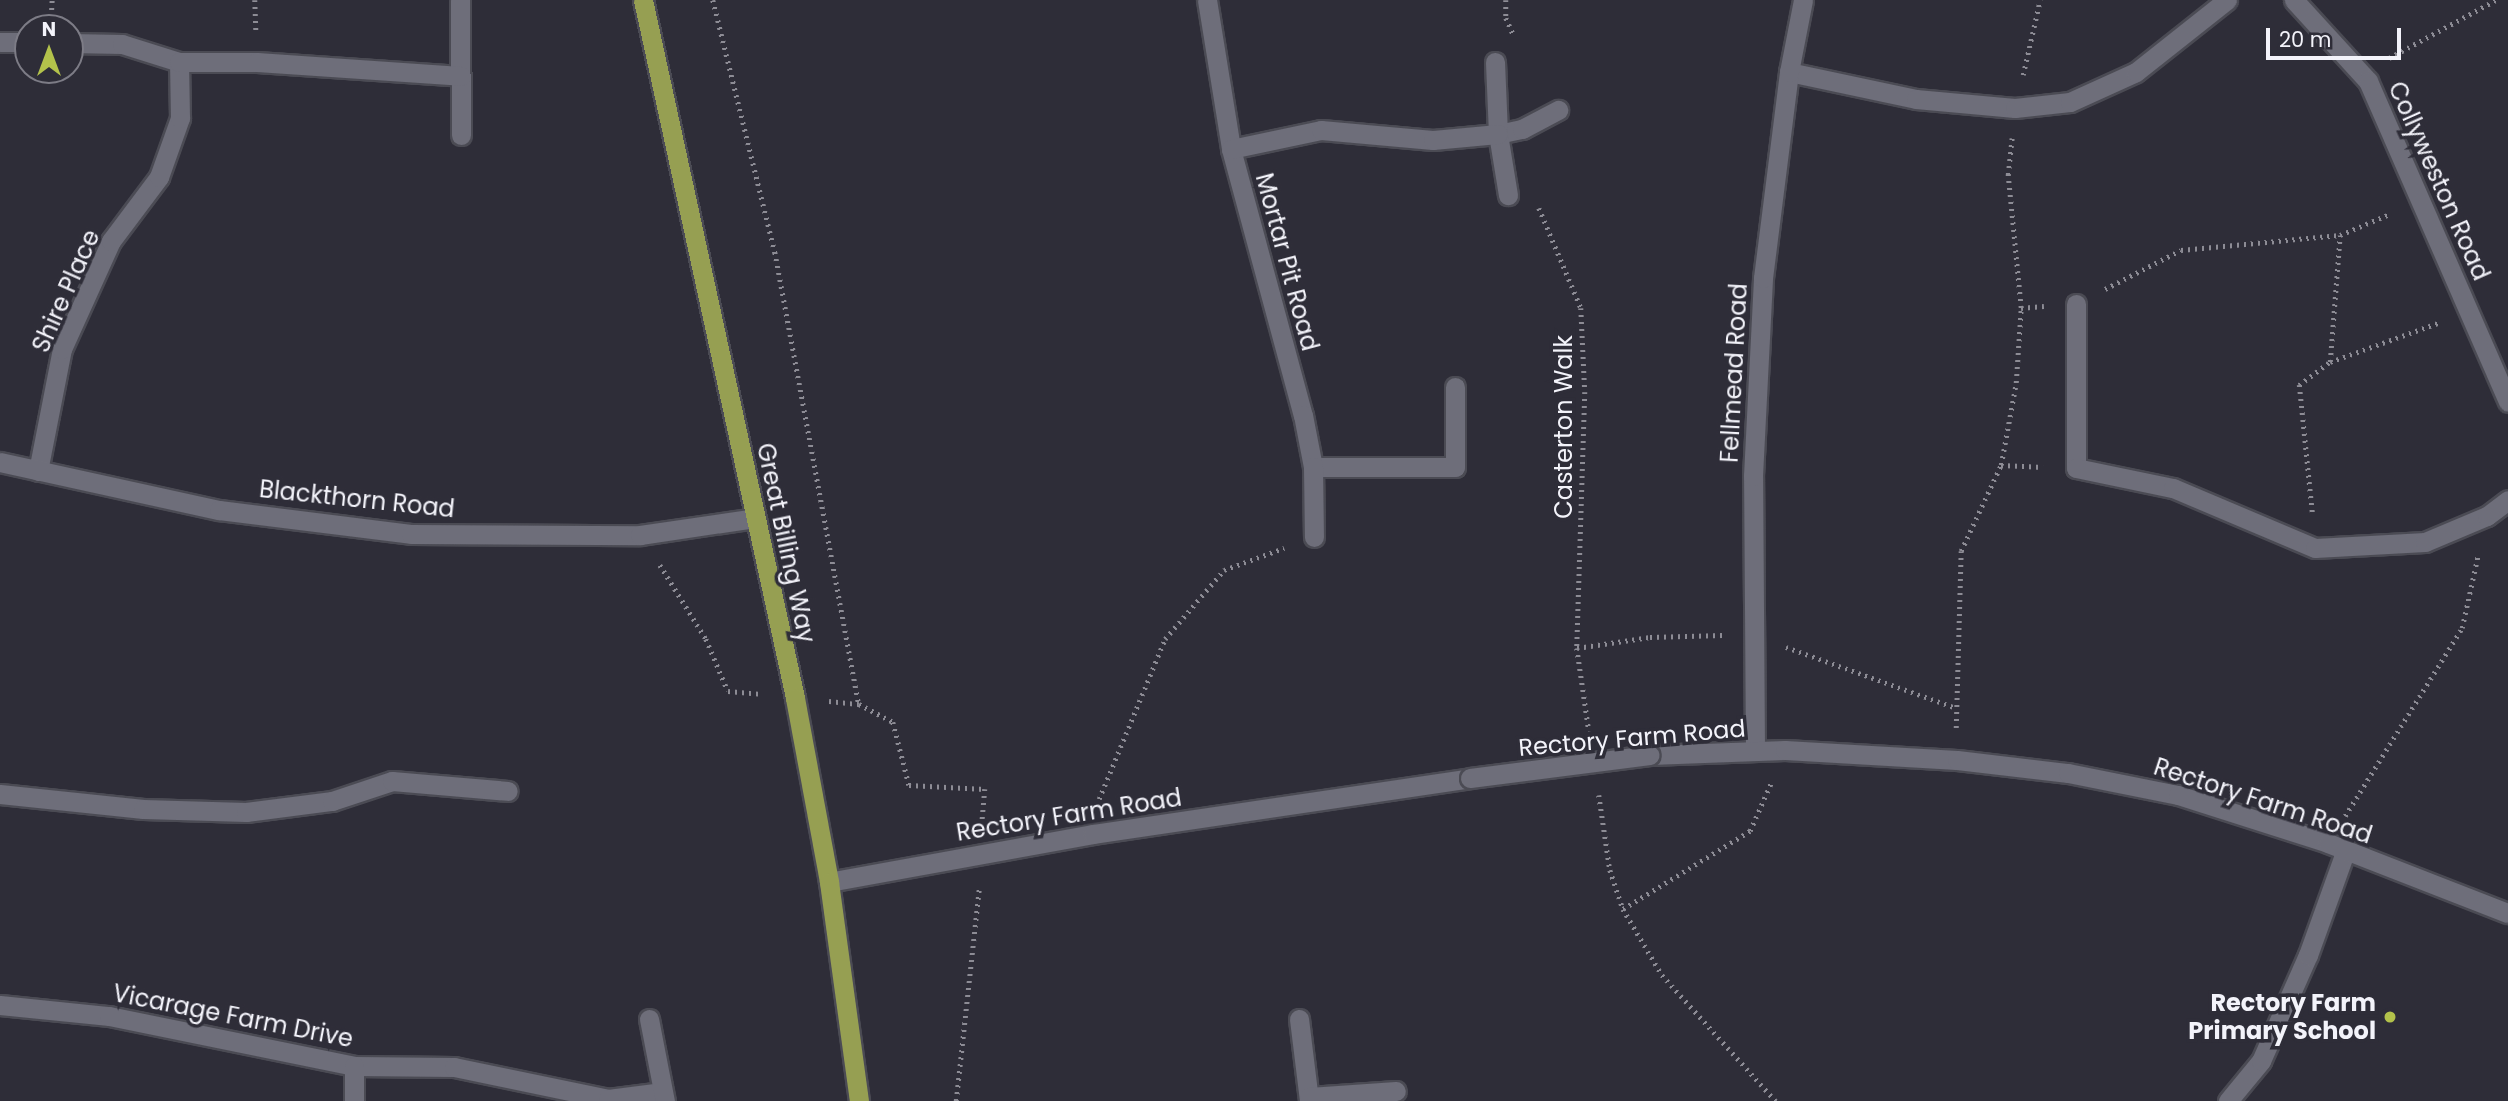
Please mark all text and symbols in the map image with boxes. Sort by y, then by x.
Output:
north arrow [14,14,84,84]
scale bar [2270,14,2405,58]
text: N [42,16,56,43]
text: 20 m [2279,25,2332,54]
street label: Collyweston Road [2382,77,2496,285]
street label: Mortar Pit Road [1249,170,1325,354]
street label: Shire Place [26,225,106,357]
street label: Fellmead Road [1715,283,1753,463]
street label: Casterton Walk [1550,335,1578,519]
street label: Great Billing Way [751,441,821,645]
street label: Blackthorn Road [258,474,456,524]
street label: Rectory Farm Road [1517,714,1747,762]
street label: Rectory Farm Road [2150,752,2376,850]
street label: Rectory Farm Road [954,783,1184,847]
street label: Vicarage Farm Drive [110,979,356,1053]
place label: Rectory Farm Primary School [2188,989,2376,1045]
marker: Rectory Farm Primary School [2382,1009,2398,1025]

